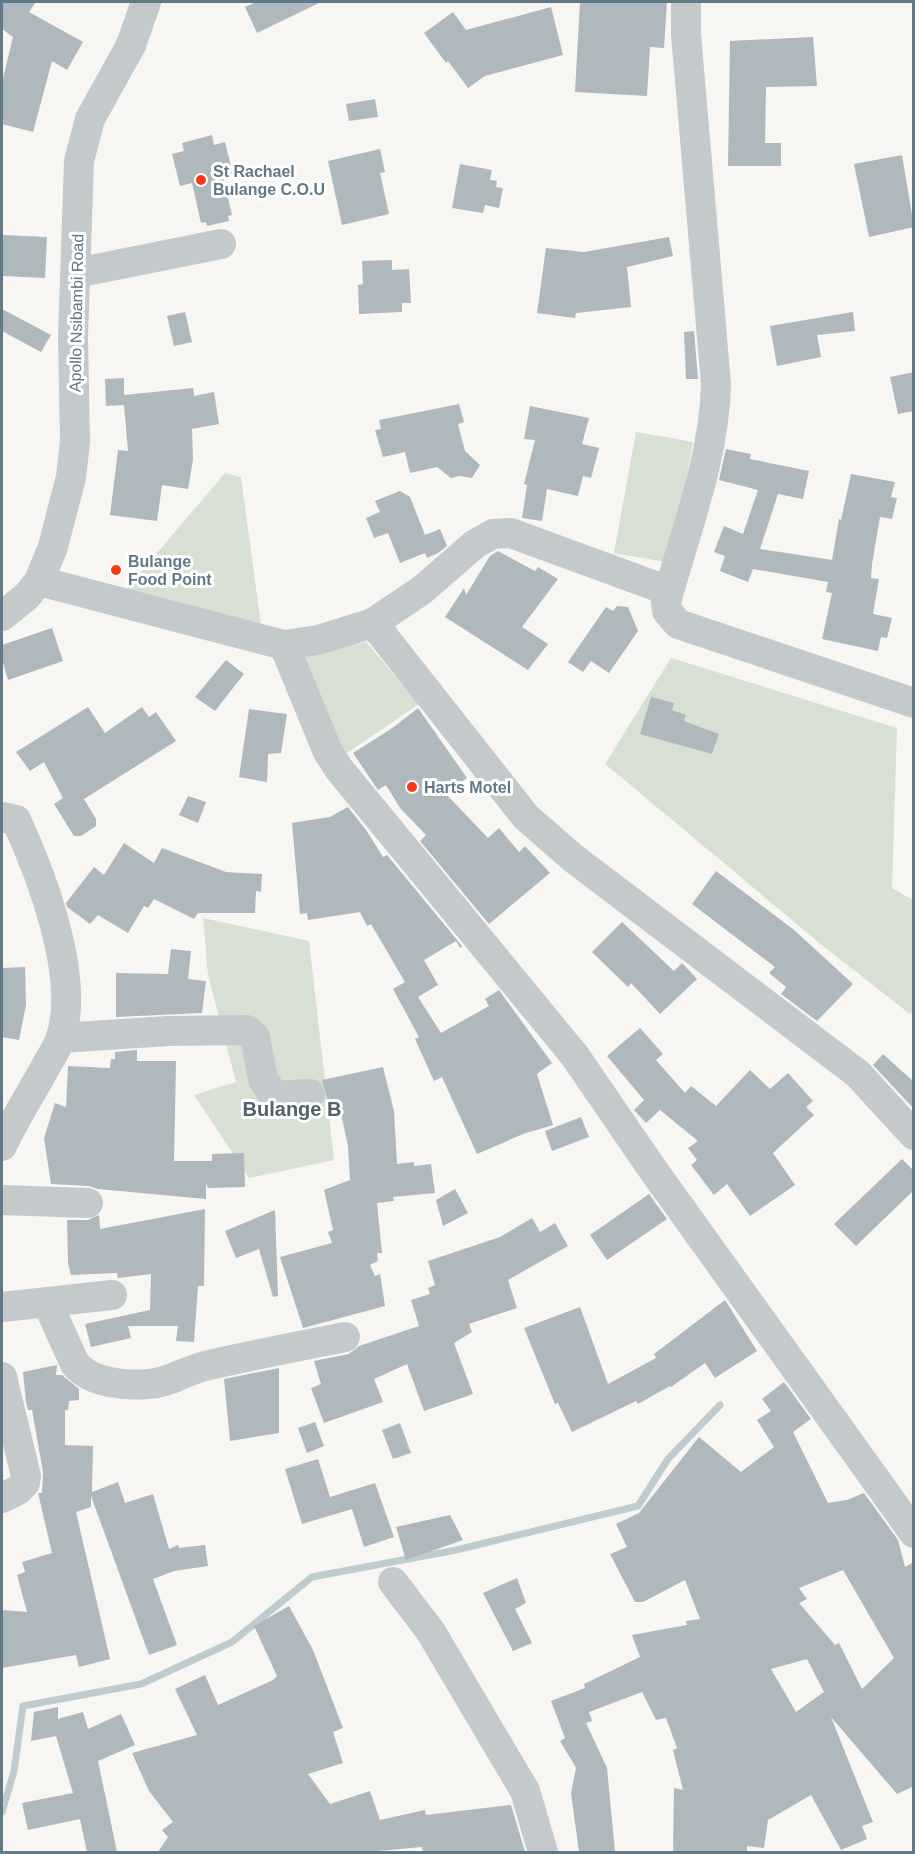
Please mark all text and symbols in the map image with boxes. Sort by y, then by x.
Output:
place label: St Rachael Bulange C.O.U [213,163,325,198]
marker: St Rachael Bulange C.O.U [194,173,208,187]
street label: Apollo Nsibambi Road [67,234,86,392]
place label: Bulange Food Point [128,553,212,588]
marker: Bulange Food Point [109,563,123,577]
place label: Harts Motel [424,779,511,796]
marker: Harts Motel [405,780,419,794]
district label: Bulange B [243,1098,341,1120]

